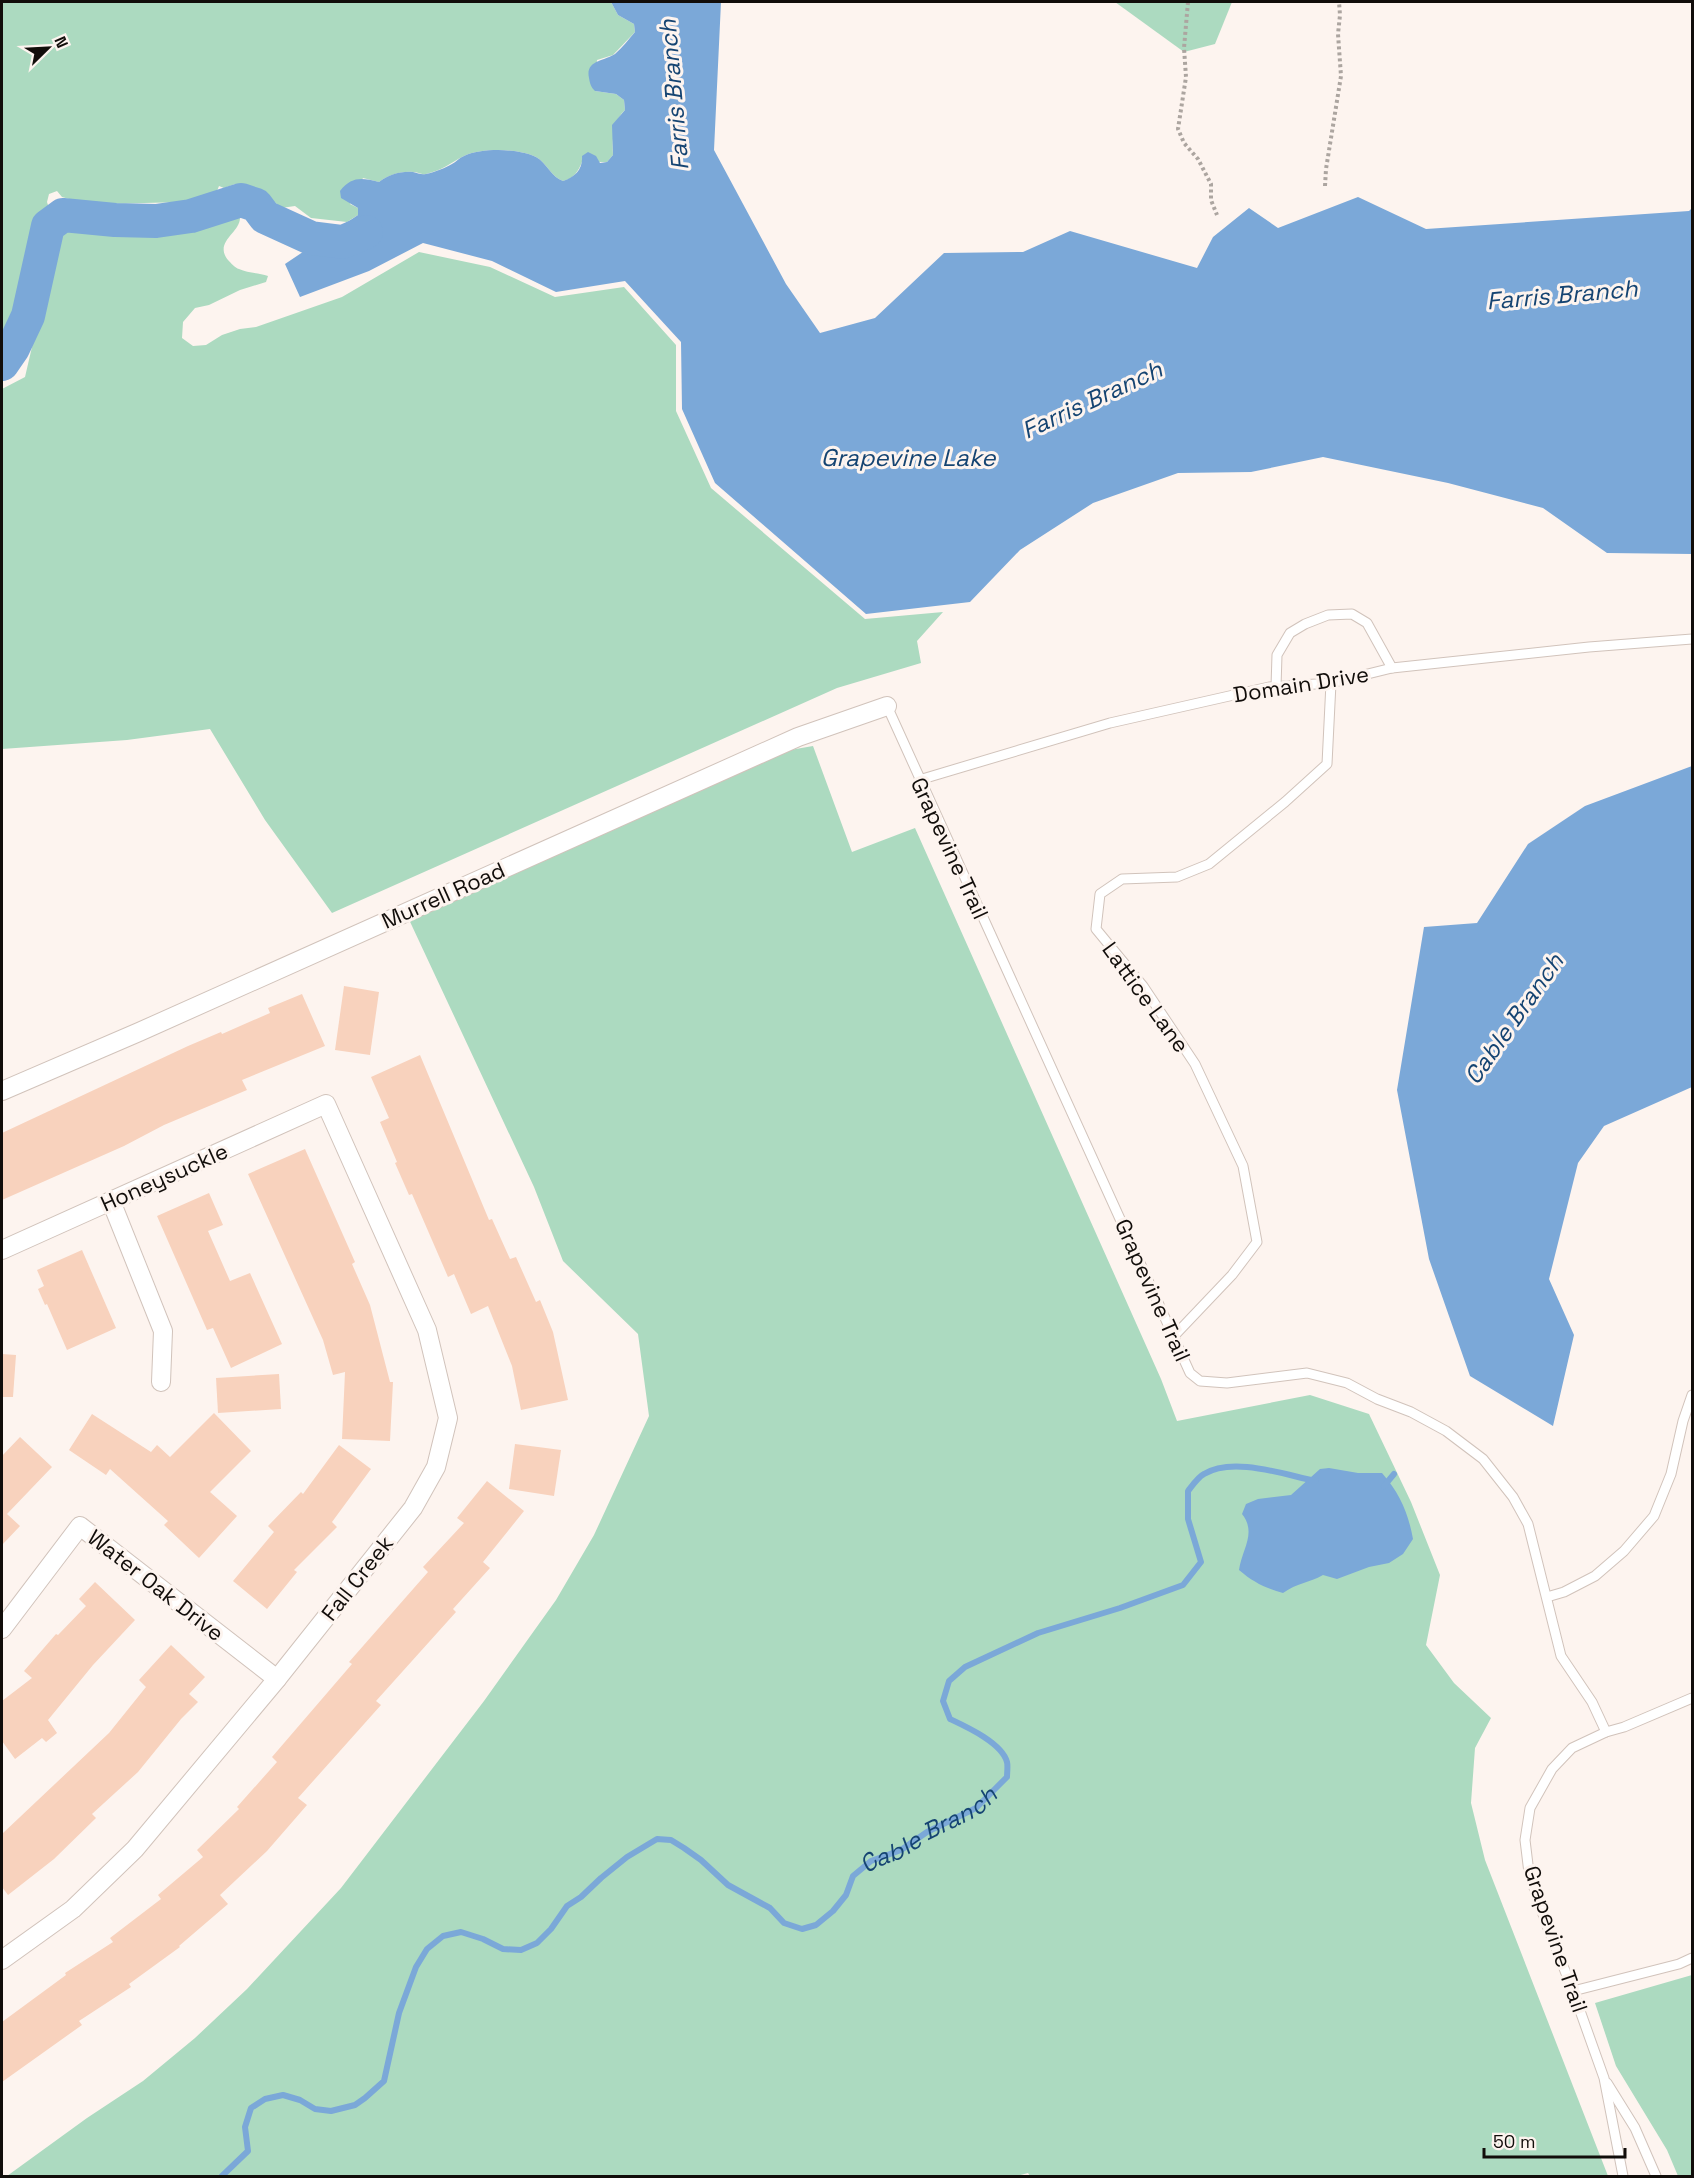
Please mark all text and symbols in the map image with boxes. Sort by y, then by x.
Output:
water label: Farris Branch [651,17,696,172]
north arrow [18,18,78,78]
text: N [49,33,73,51]
water label: Farris Branch [1485,272,1640,317]
water label: Farris Branch [1017,353,1168,446]
water label: Grapevine Lake [821,442,996,473]
street label: Domain Drive [1231,659,1371,709]
street label: Grapevine Trail [905,773,995,923]
street label: Murrell Road [377,855,509,935]
street label: Lattice Lane [1096,936,1196,1058]
water label: Cable Branch [1457,946,1571,1090]
street label: Honeysuckle [96,1136,232,1218]
street label: Grapevine Trail [1109,1214,1197,1366]
street label: Water Oak Drive [82,1523,230,1647]
street label: Fall Creek [315,1530,399,1626]
water label: Cable Branch [852,1779,1004,1880]
street label: Grapevine Trail [1518,1862,1594,2016]
scale bar [1484,2121,1625,2159]
text: 50 m [1493,2130,1535,2153]

